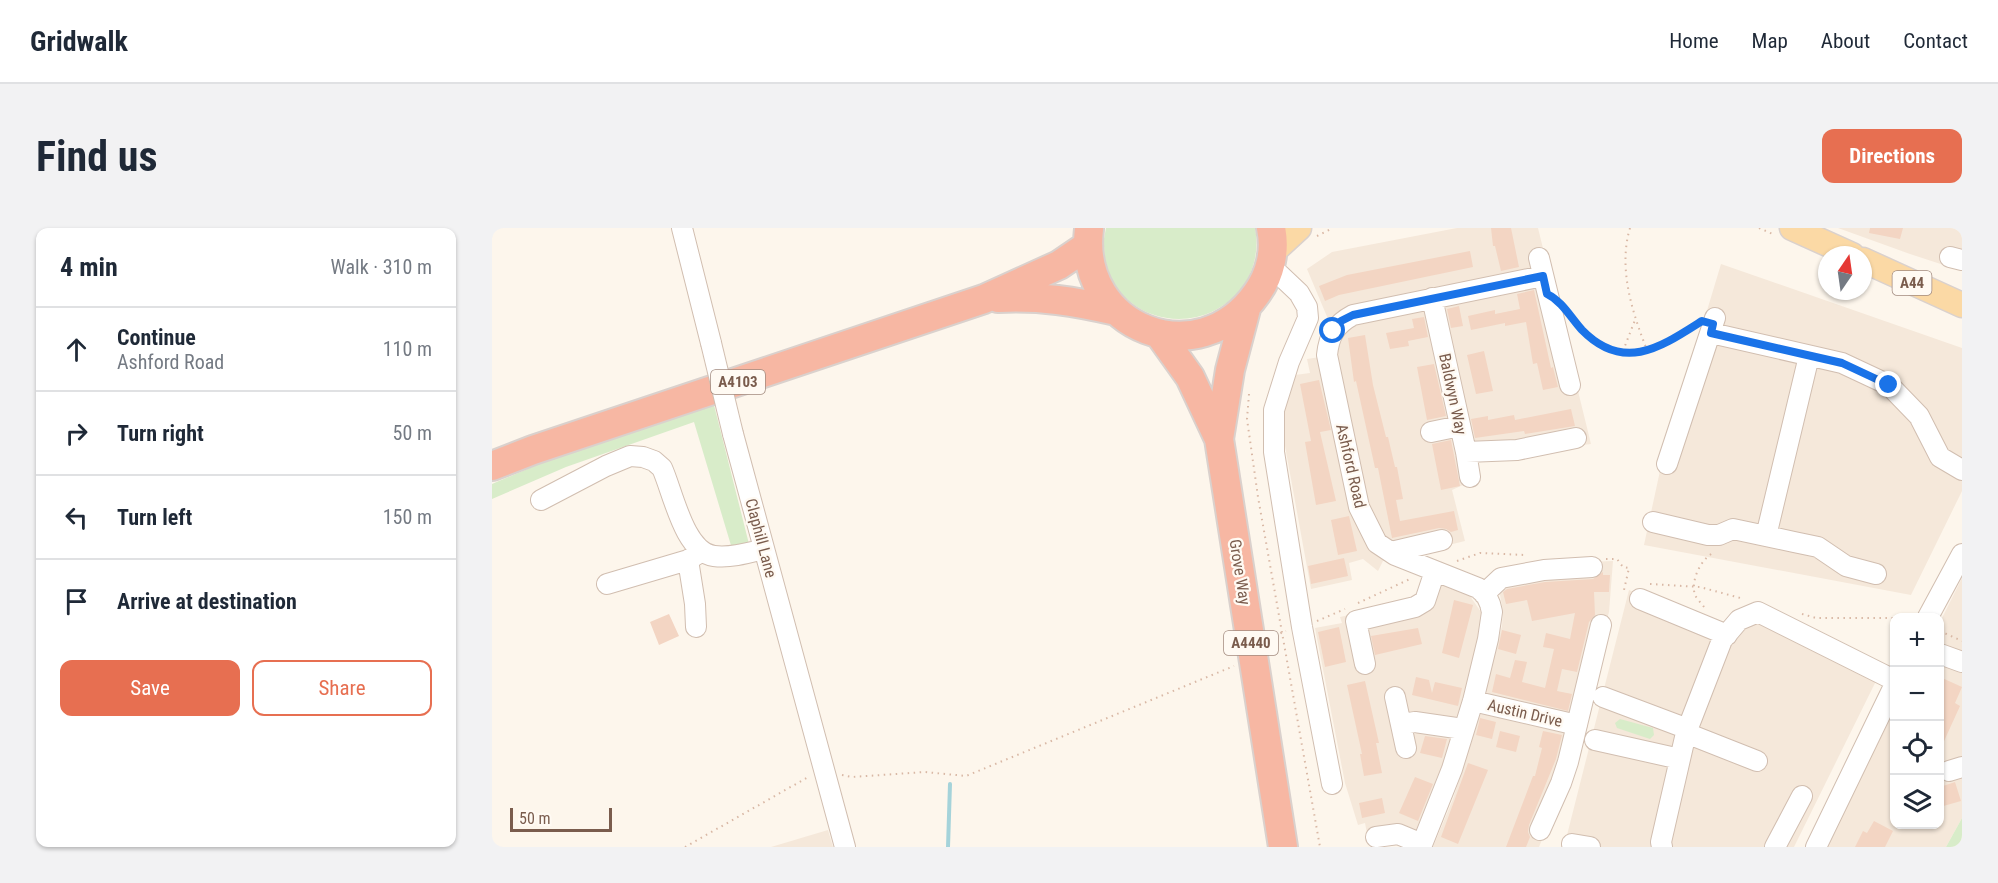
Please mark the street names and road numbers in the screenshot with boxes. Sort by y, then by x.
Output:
road number: A44 [1892,271,1932,295]
street label: Baldwyn Way [1435,352,1471,437]
road number: A4103 [711,370,765,394]
street label: Ashford Road [1332,422,1370,510]
street label: Claphill Lane [741,496,781,580]
street label: Grove Way [1225,538,1255,606]
road number: A4440 [1224,631,1278,655]
street label: Austin Drive [1486,695,1564,731]

